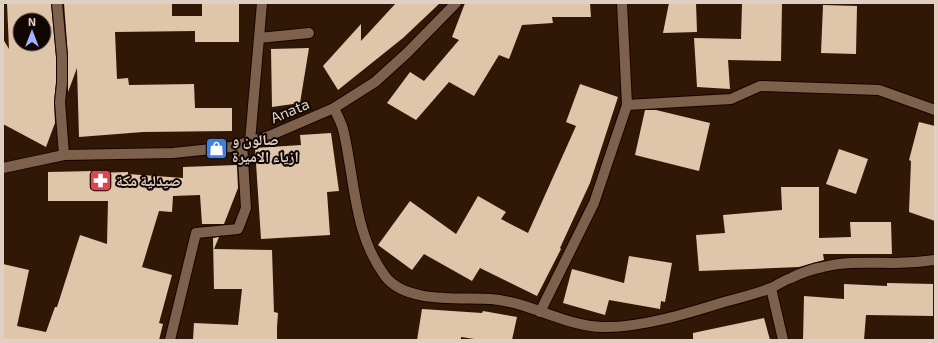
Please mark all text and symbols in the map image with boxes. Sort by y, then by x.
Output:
north arrow [12,12,52,52]
text: N [28,15,36,28]
street label: Anata [268,94,312,126]
place label: صالون و ازياء الاميرة [232,130,299,165]
shop icon: صالون و ازياء الاميرة [203,136,229,162]
pharmacy icon: صيدلية مكة [87,168,113,194]
place label: صيدلية مكة [116,171,181,189]

